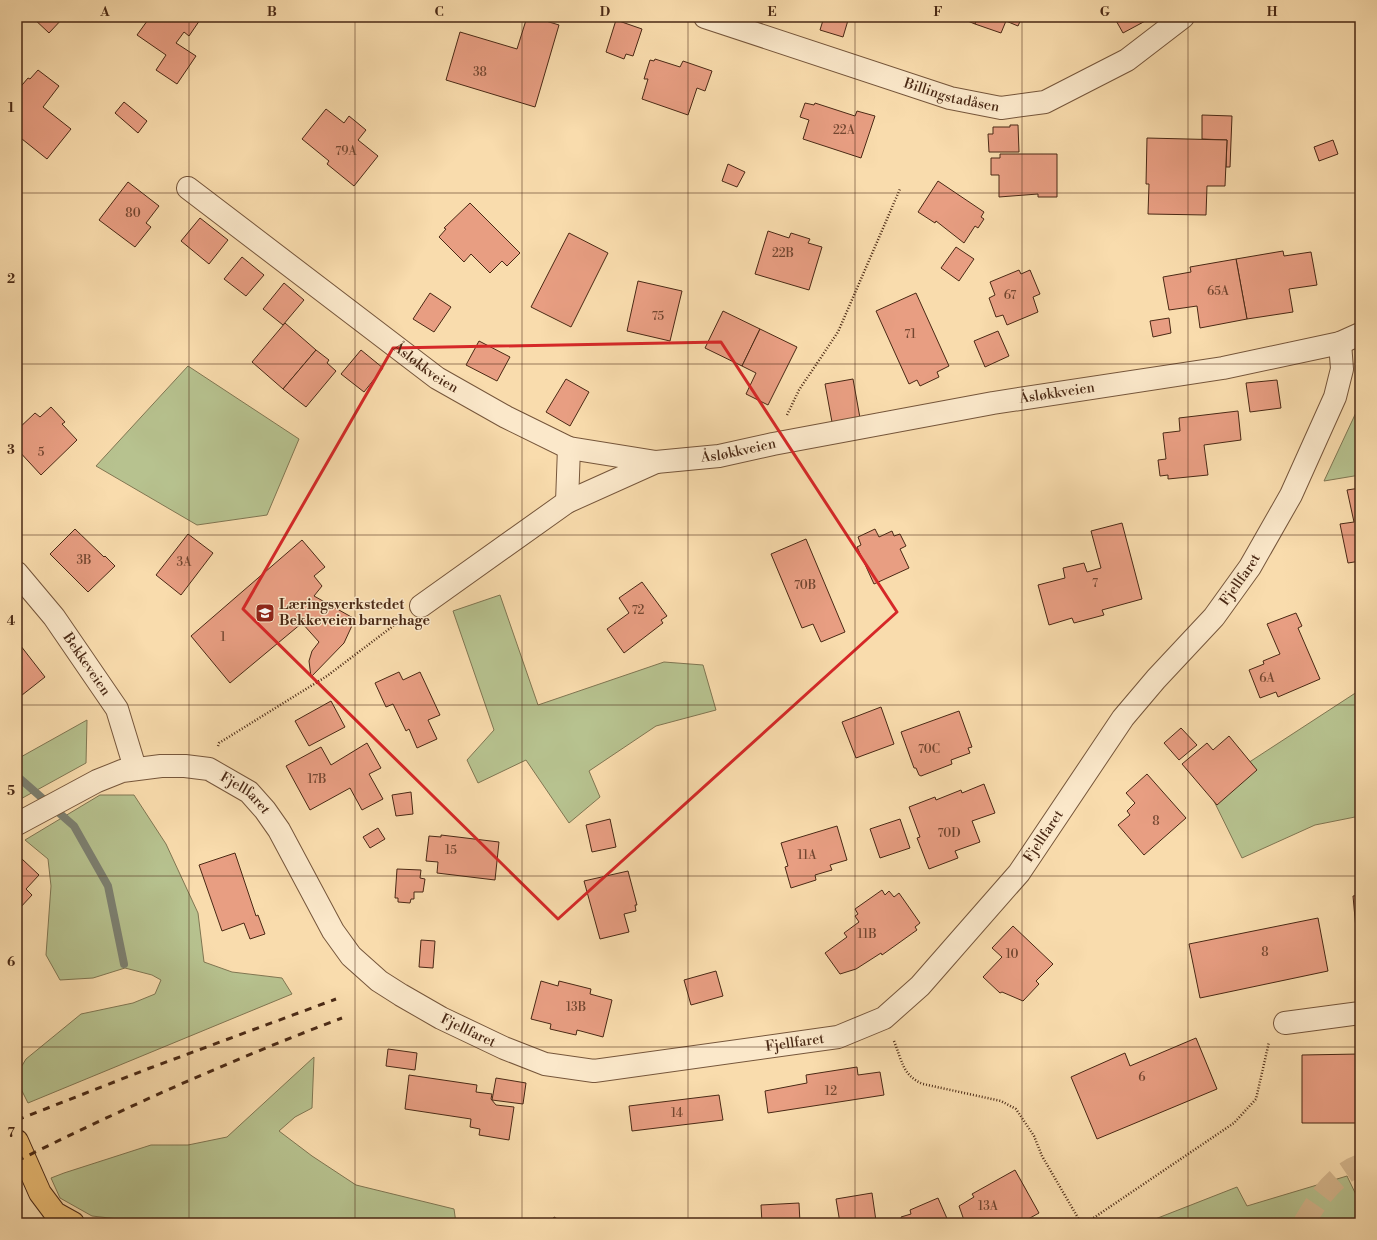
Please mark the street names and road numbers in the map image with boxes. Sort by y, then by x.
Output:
street label: Billingstadåsen [901,74,1001,117]
street label: Åsløkkveien [388,336,462,397]
street label: Åsløkkveien [1017,379,1097,408]
street label: Åsløkkveien [699,434,778,467]
street label: Fjellfaret [1216,551,1265,609]
street label: Bekkeveien [58,629,115,700]
street label: Fjellfaret [217,768,274,818]
street label: Fjellfaret [1020,807,1068,866]
street label: Fjellfaret [437,1010,499,1052]
street label: Fjellfaret [764,1030,825,1056]

